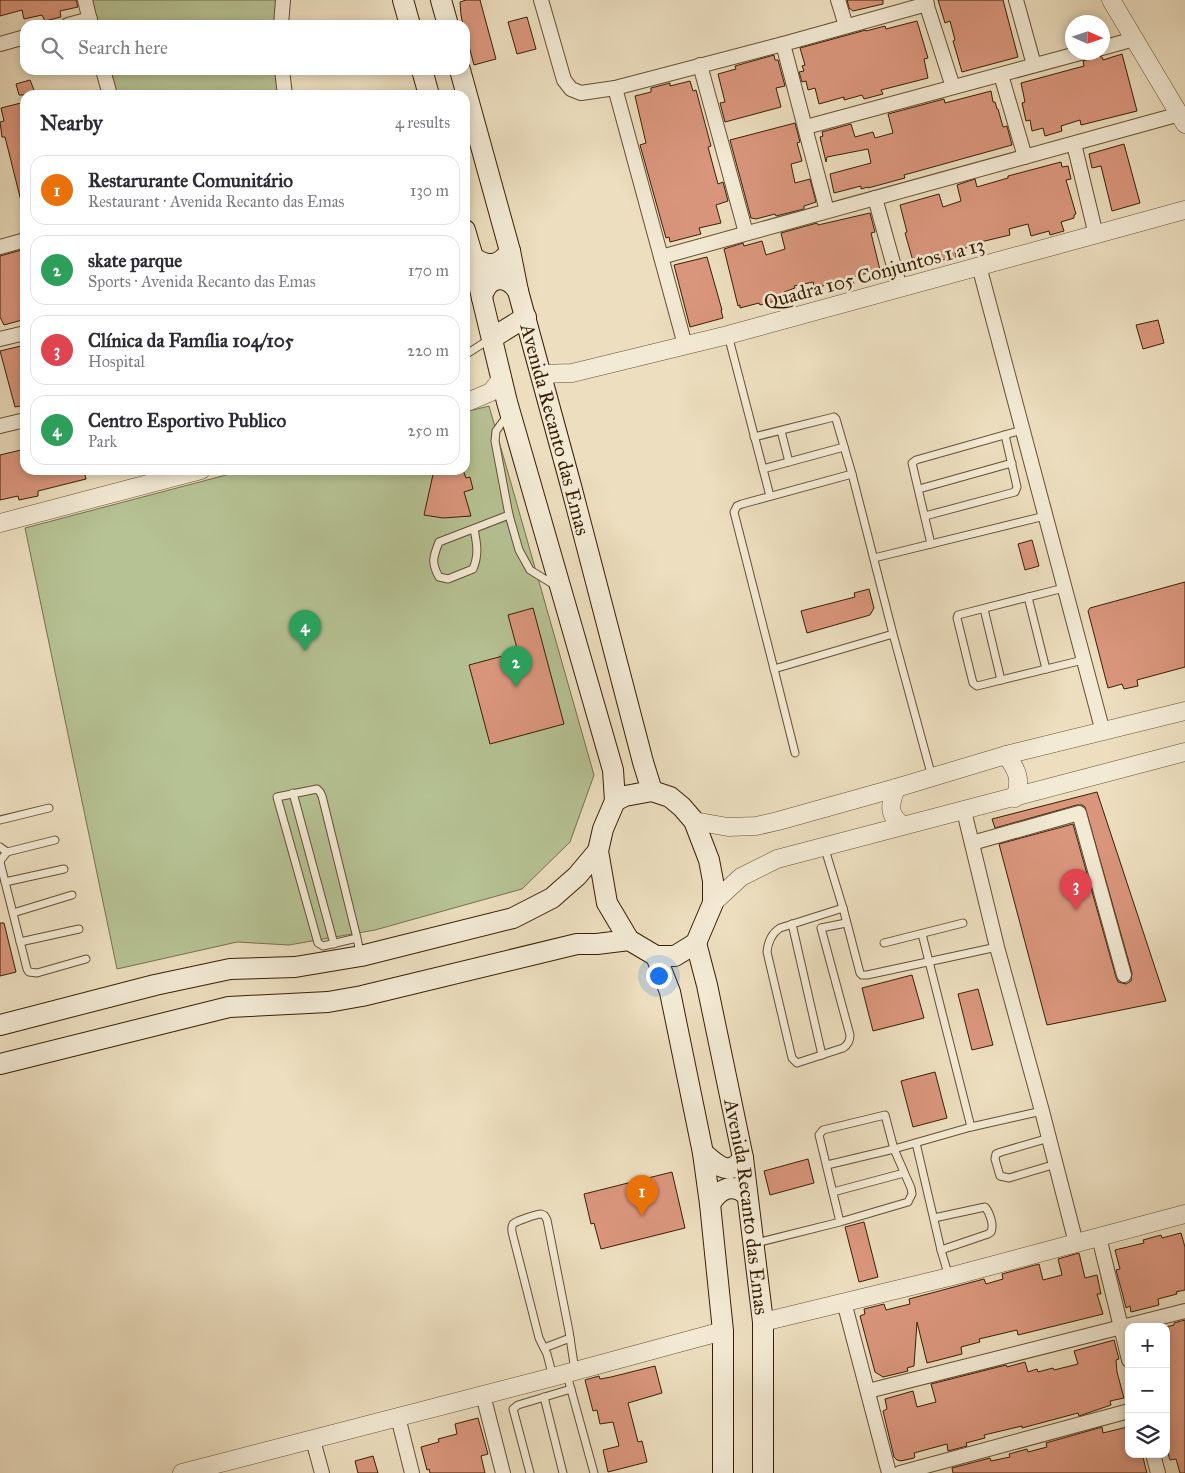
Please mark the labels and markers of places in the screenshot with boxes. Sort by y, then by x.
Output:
pin: 4 [289,610,321,651]
pin: 2 [500,646,532,687]
pin: 3 [1060,869,1092,910]
pin: 1 [626,1175,658,1216]

